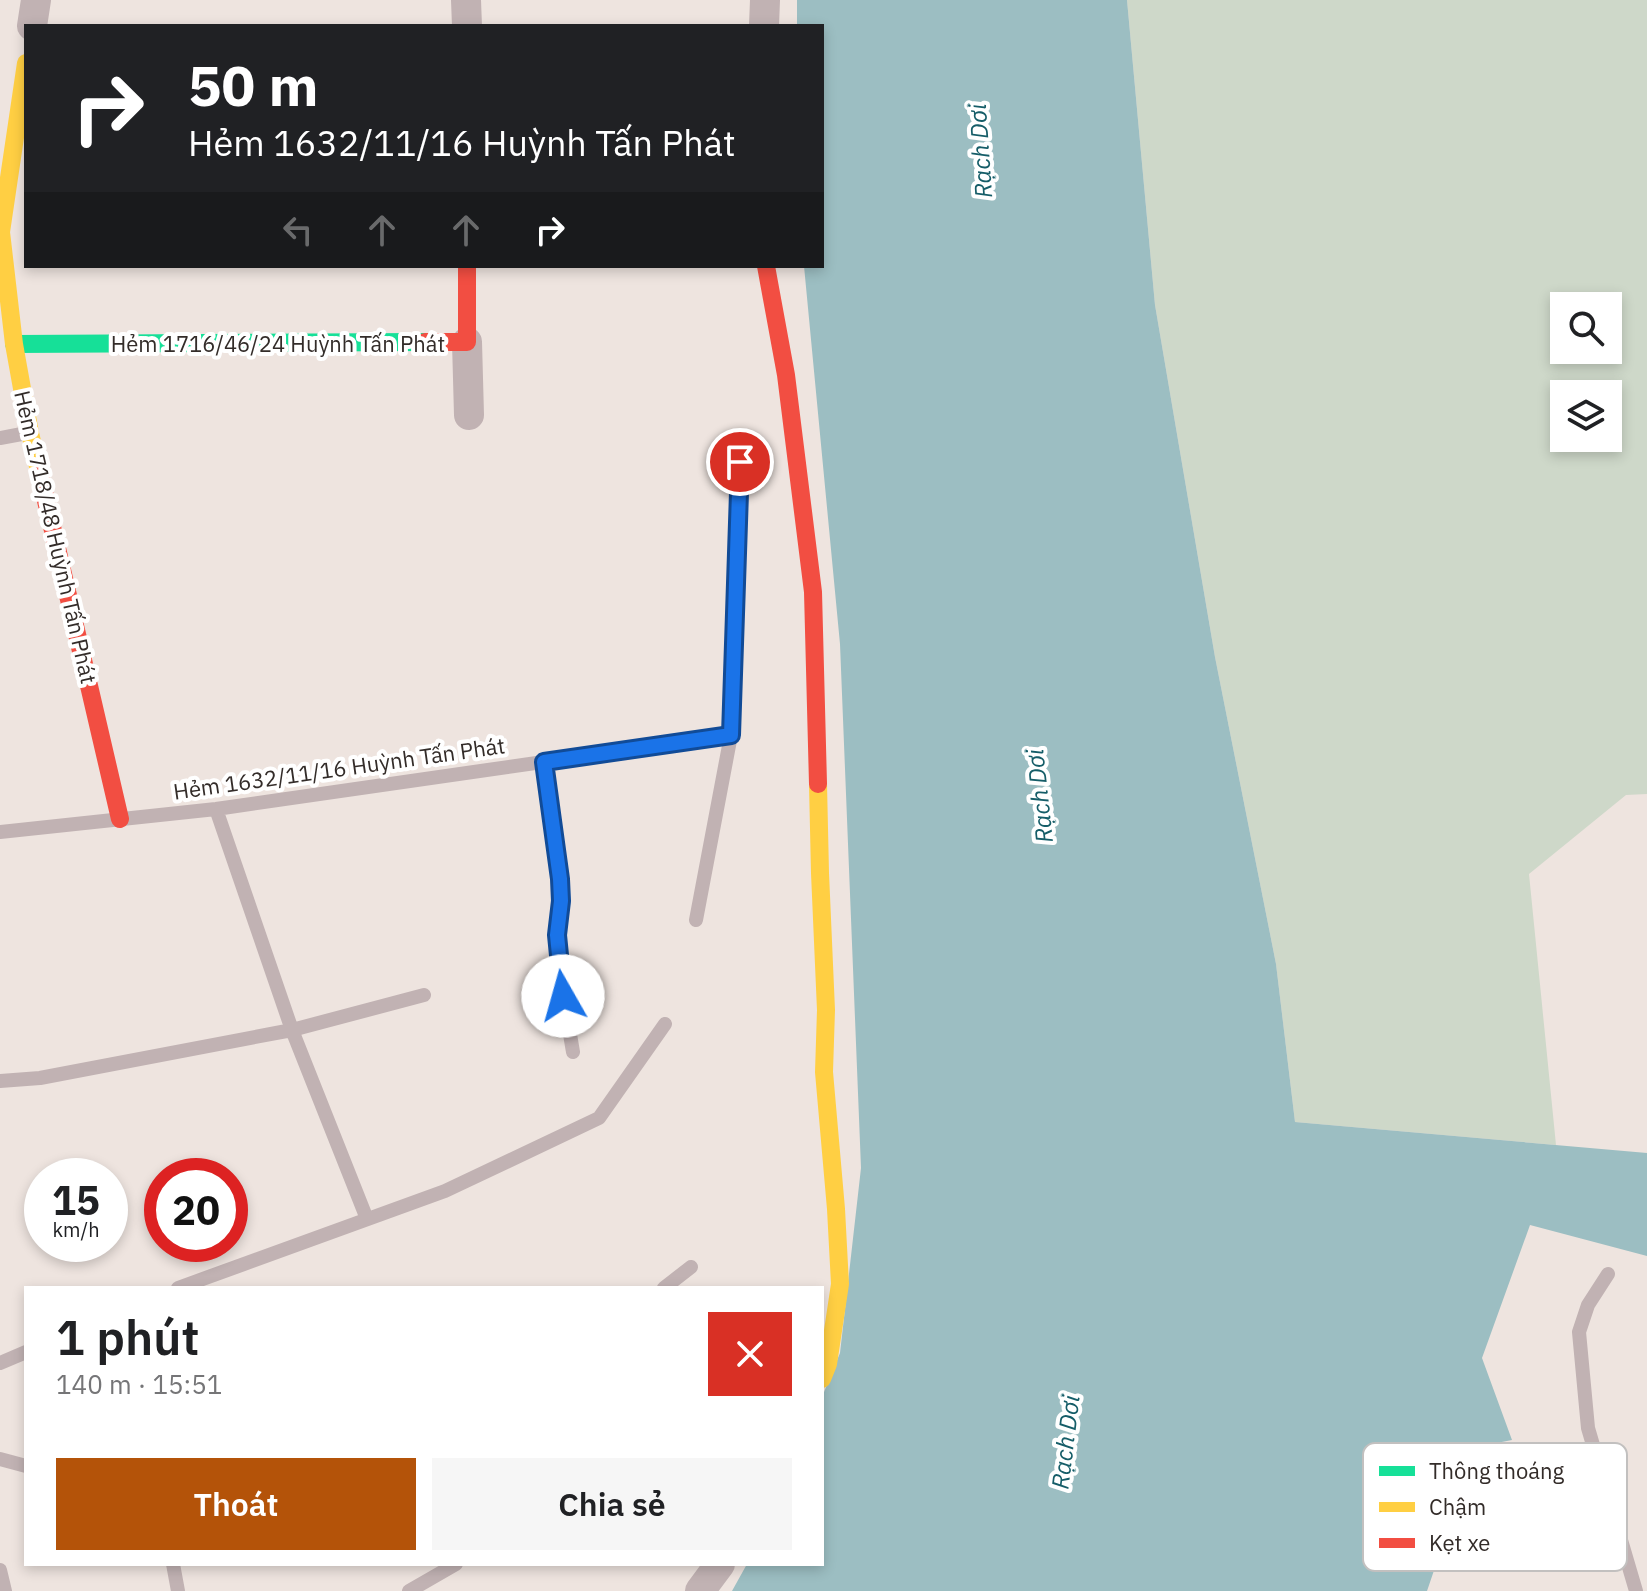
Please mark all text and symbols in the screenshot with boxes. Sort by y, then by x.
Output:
text: 50 m [188,49,318,121]
icon: right [56,56,160,160]
water label: Rạch Dơi [961,102,999,199]
text: Hẻm 1632/11/16 Huỳnh Tấn Phát [188,119,736,166]
icon: left [276,208,320,252]
icon: ahead [360,208,404,252]
icon: ahead [444,208,488,252]
icon: right [528,208,572,252]
map controls [1550,292,1622,452]
button: search [1550,292,1622,364]
street label: Hẻm 1716/46/24 Huỳnh Tấn Phát [111,329,445,358]
button: layers [1550,380,1622,452]
street label: Hẻm 1718/48 Huỳnh Tấn Phát [8,388,104,686]
pin [706,428,774,496]
icon: arrive [718,440,762,484]
street label: Hẻm 1632/11/16 Huỳnh Tấn Phát [171,730,507,806]
water label: Rạch Dơi [1018,747,1060,845]
position arrow [521,954,605,1038]
speed limit sign: 20 [144,1158,248,1262]
text: 15 [52,1174,100,1226]
text: km/h [52,1216,100,1243]
text: 1 phút [56,1306,199,1368]
button: close [708,1312,792,1396]
text: 140 m · 15:51 [56,1367,222,1401]
water label: Rạch Dơi [1043,1393,1087,1491]
legend [1363,1443,1627,1571]
text: Thông thoáng [1429,1456,1564,1485]
button: Thoát [56,1458,416,1550]
button: Chia sẻ [432,1458,792,1550]
text: Chậm [1429,1492,1486,1521]
text: Kẹt xe [1429,1528,1490,1557]

